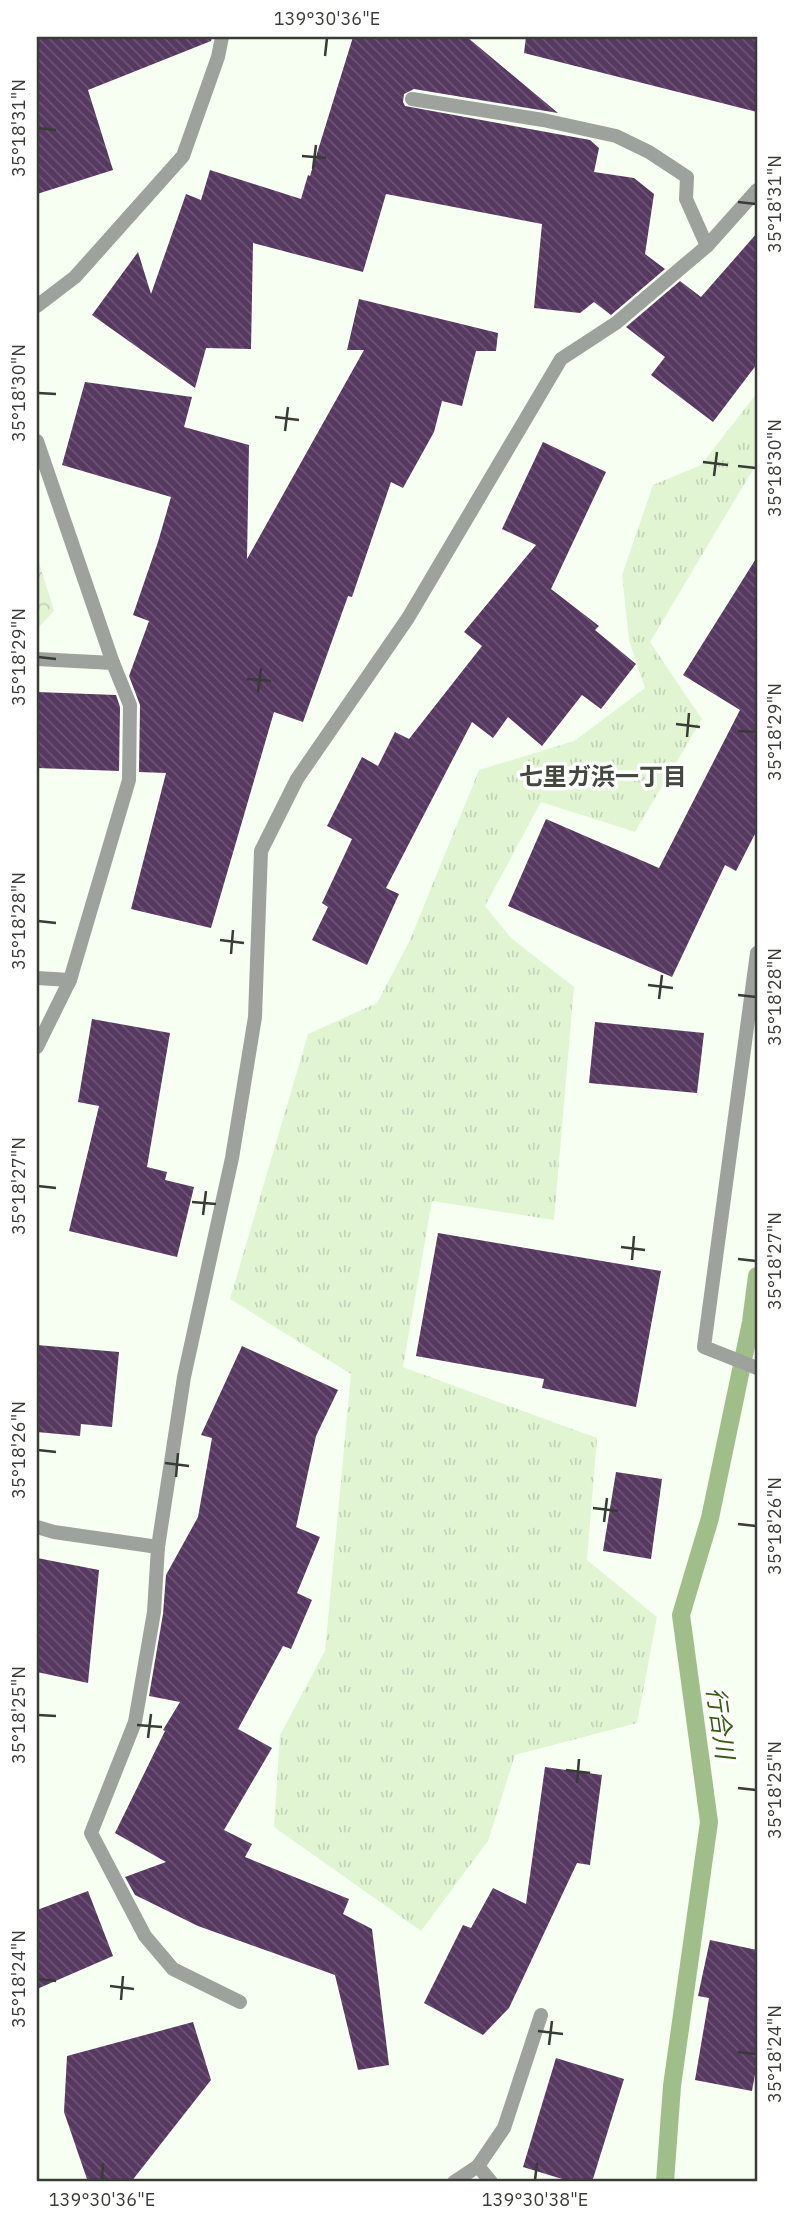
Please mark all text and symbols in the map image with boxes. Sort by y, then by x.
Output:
text: 139°30'36"E [274,7,380,30]
text: 35°18'31"N [7,79,30,177]
text: 35°18'31"N [763,155,786,253]
text: 35°18'30"N [7,344,30,442]
text: 35°18'30"N [763,419,786,517]
text: 35°18'29"N [7,608,30,706]
text: 35°18'29"N [763,683,786,781]
district label: 七里ガ浜一丁目 [519,760,687,792]
text: 35°18'28"N [7,872,30,970]
text: 35°18'28"N [763,948,786,1046]
text: 35°18'27"N [7,1137,30,1235]
text: 35°18'27"N [763,1212,786,1310]
text: 35°18'26"N [7,1401,30,1499]
text: 35°18'26"N [763,1477,786,1575]
text: 35°18'25"N [7,1666,30,1764]
water label: 行合川 [700,1685,742,1764]
text: 35°18'25"N [763,1741,786,1839]
text: 35°18'24"N [7,1930,30,2028]
text: 35°18'24"N [763,2005,786,2103]
text: 139°30'36"E [49,2188,155,2211]
text: 139°30'38"E [482,2188,588,2211]

